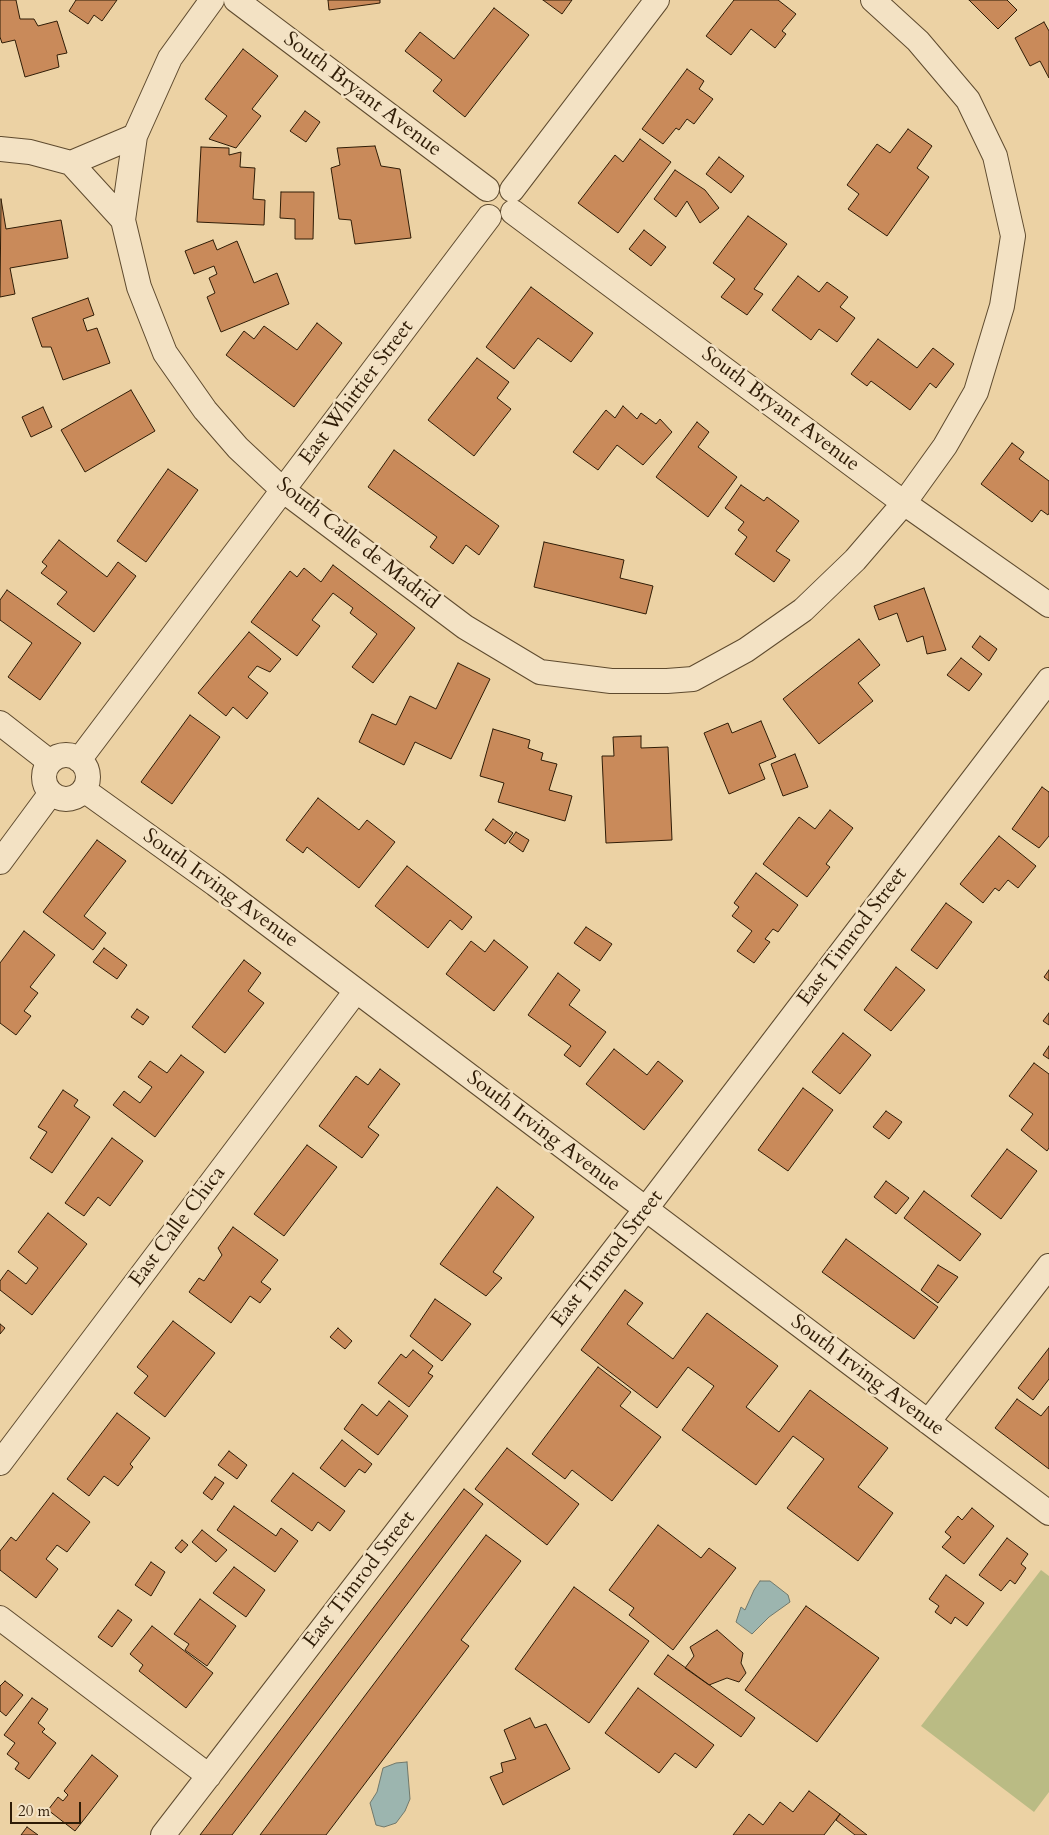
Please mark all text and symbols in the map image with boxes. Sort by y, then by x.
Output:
street label: South Bryant Avenue [278,27,446,163]
street label: East Whittier Street [294,316,420,470]
street label: South Bryant Avenue [696,342,864,478]
street label: South Calle de Madrid [271,473,443,615]
street label: South Irving Avenue [137,824,303,954]
street label: East Timrod Street [793,863,913,1011]
street label: South Irving Avenue [461,1066,625,1198]
street label: East Calle Chica [124,1162,232,1292]
street label: East Timrod Street [547,1186,669,1332]
street label: South Irving Avenue [785,1310,949,1442]
street label: East Timrod Street [299,1507,421,1653]
scale bar [12,1792,84,1824]
text: 20 m [18,1801,50,1821]

